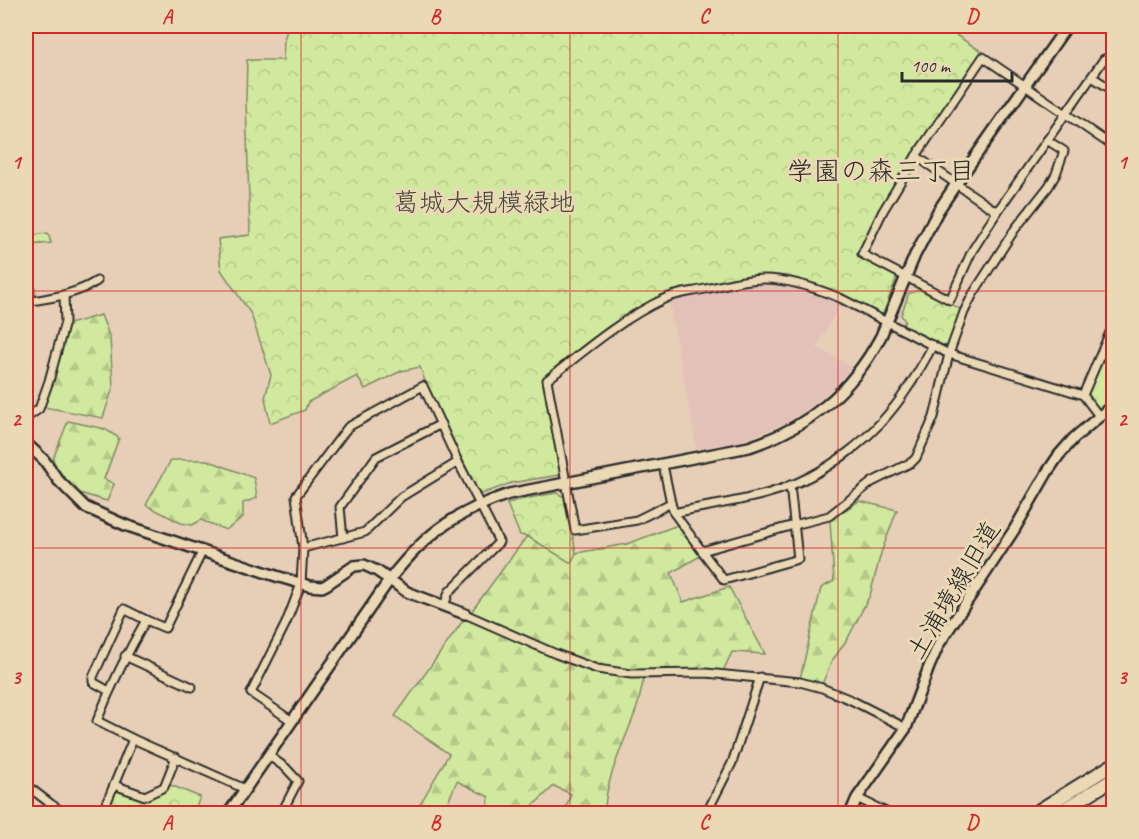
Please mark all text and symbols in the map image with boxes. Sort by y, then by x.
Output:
text: A [162,4,174,29]
text: B [430,4,442,29]
text: C [699,4,711,29]
text: D [966,4,980,29]
scale bar [902,45,1012,83]
text: 100 m [911,55,952,77]
text: 1 [12,150,23,175]
text: 1 [1118,150,1129,175]
district label: 学園の森三丁目 [787,154,976,188]
park label: 葛城大規模緑地 [393,186,575,219]
text: 2 [12,407,23,432]
text: 2 [1118,407,1129,432]
street label: 土浦境線旧道 [899,515,1008,666]
text: 3 [12,665,23,690]
text: 3 [1118,665,1129,690]
text: A [162,810,174,835]
text: B [430,810,442,835]
text: C [699,810,711,835]
text: D [966,810,980,835]

